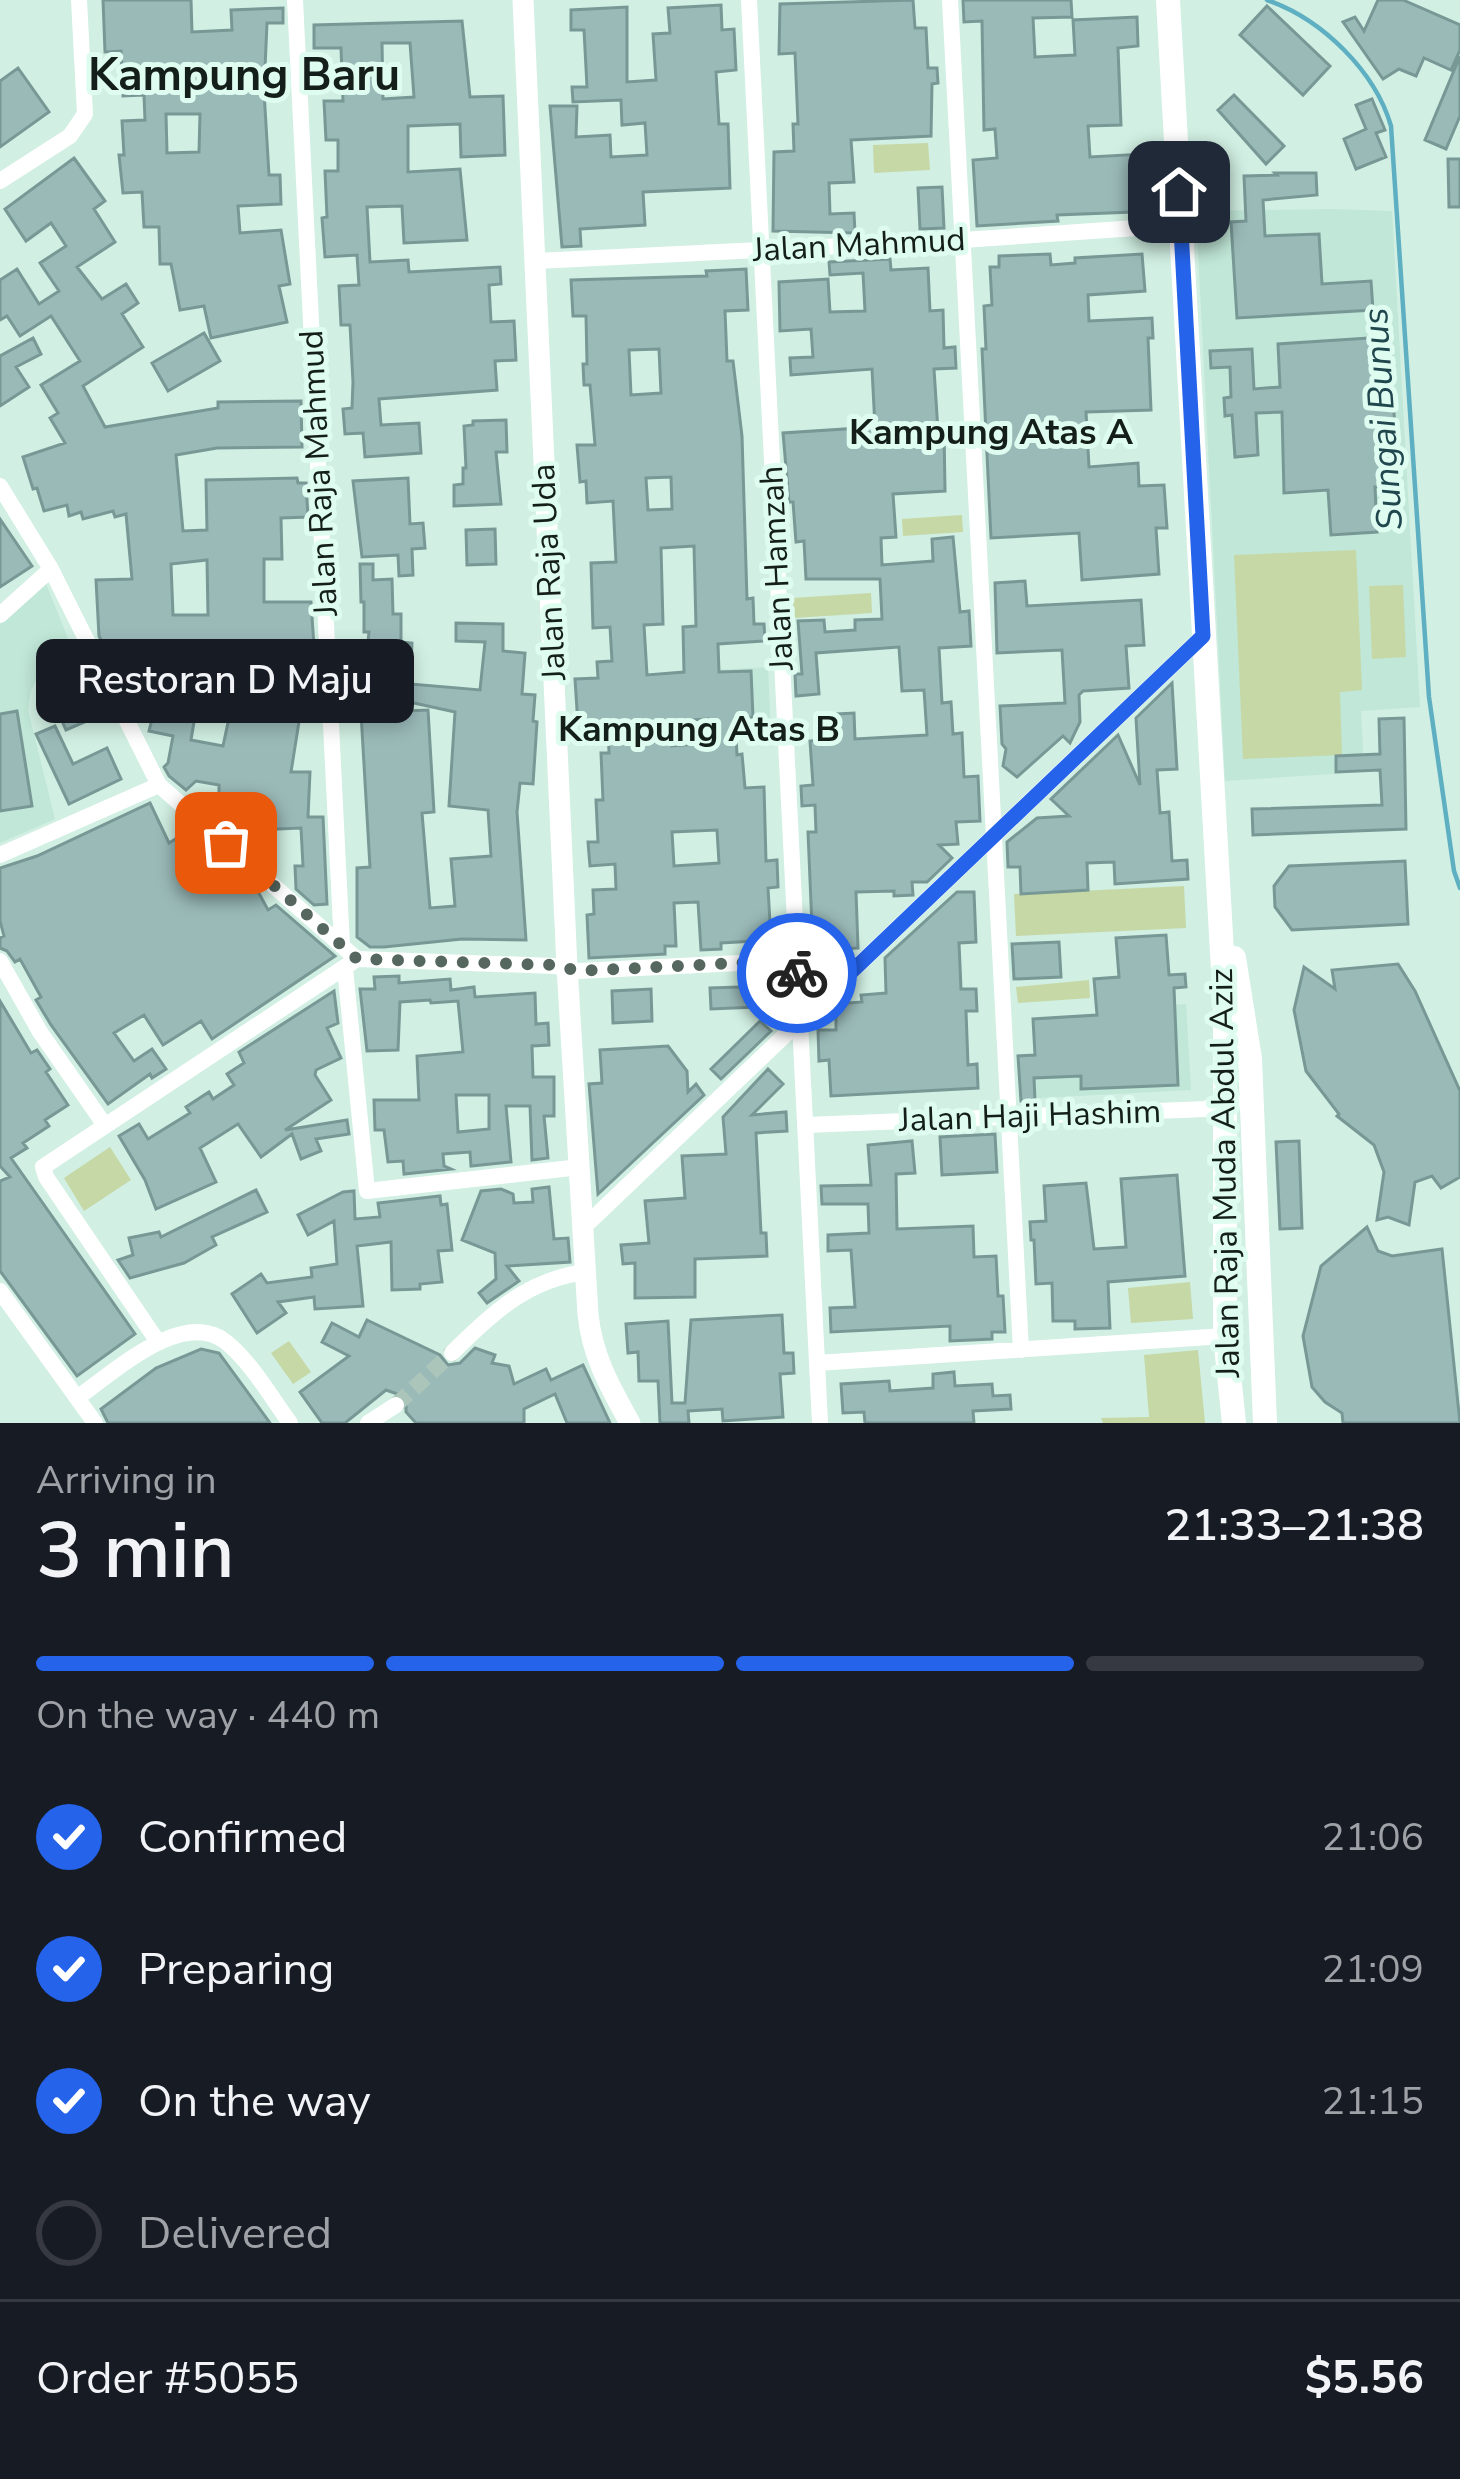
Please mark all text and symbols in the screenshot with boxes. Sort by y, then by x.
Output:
district label: Kampung Baru [88,45,400,106]
pin [1128,141,1230,243]
icon: home [1146,159,1212,225]
street label: Jalan Mahmud [750,217,967,273]
water label: Sungai Bunus [1351,306,1415,532]
street label: Jalan Raja Mahmud [289,329,349,618]
district label: Kampung Atas A [849,408,1133,457]
street label: Jalan Raja Uda [521,463,577,682]
street label: Jalan Hamzah [749,465,805,672]
callout: Restoran D Maju [37,639,415,723]
text: Restoran D Maju [77,654,373,707]
district label: Kampung Atas B [558,705,840,754]
pin [175,792,277,894]
icon: bag [193,810,259,876]
courier [737,913,857,1033]
icon: bike [764,940,830,1006]
street label: Jalan Raja Muda Abdul Aziz [1199,968,1251,1379]
street label: Jalan Haji Hashim [897,1089,1162,1143]
text: Arriving in [36,1454,217,1507]
text: 21:33–21:38 [1164,1495,1424,1556]
text: 3 min [36,1498,235,1605]
text: On the way · 440 m [36,1689,380,1742]
icon: check [36,1804,102,1870]
text: Confirmed [138,1807,347,1868]
text: 21:06 [1322,1811,1424,1864]
icon: check [36,1936,102,2002]
text: Preparing [138,1939,334,2000]
text: 21:09 [1322,1943,1424,1996]
icon: check [36,2068,102,2134]
text: On the way [138,2071,371,2132]
text: 21:15 [1322,2075,1424,2128]
text: Delivered [138,2203,332,2264]
text: Order #5055 [36,2348,299,2409]
text: $5.56 [1305,2348,1424,2409]

